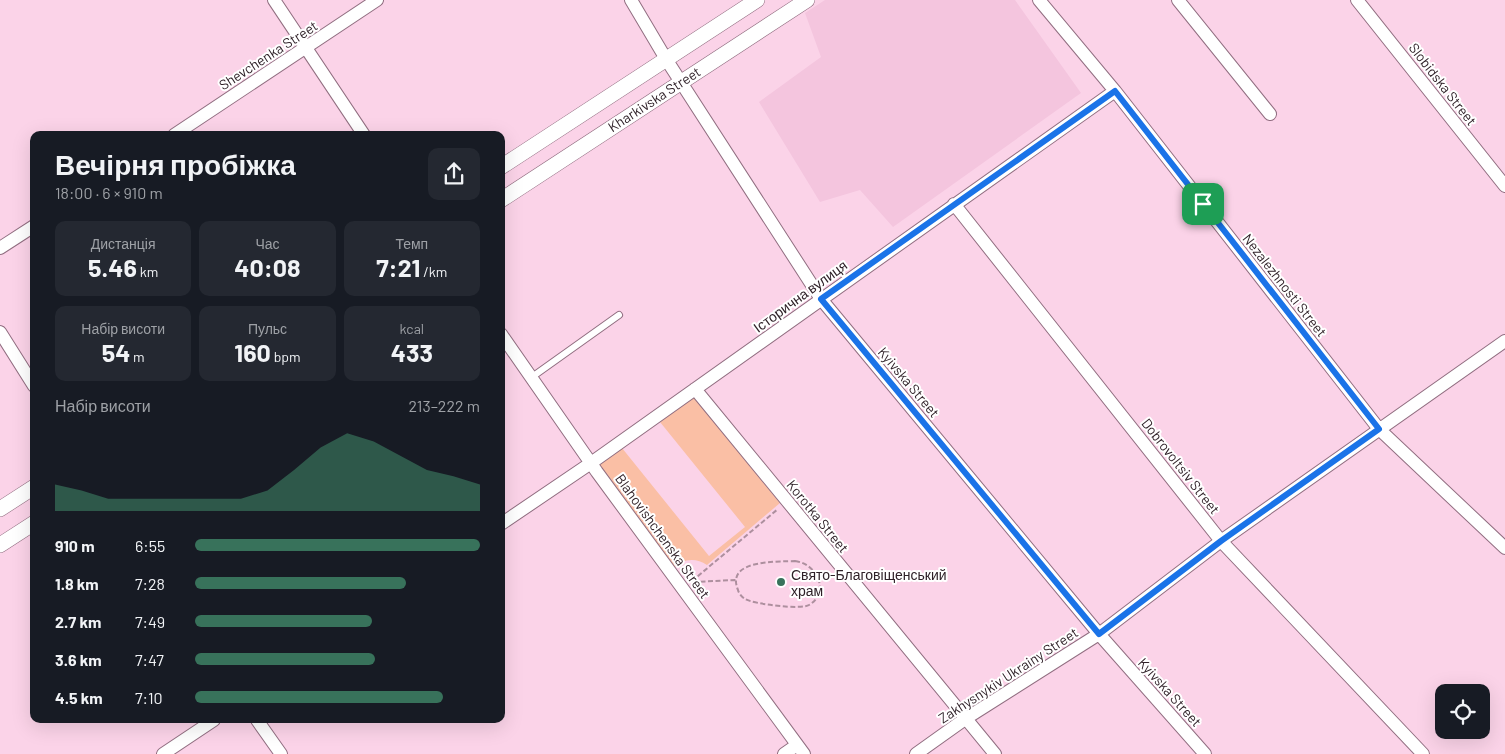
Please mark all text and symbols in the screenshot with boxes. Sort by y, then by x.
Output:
street label: Shevchenka Street [216,17,320,93]
street label: Slobidska Street [1406,39,1480,129]
street label: Kharkivska Street [605,63,703,135]
text: Вечірня пробіжка [55,147,296,181]
button: share [428,148,480,200]
text: 18:00 · 6 × 910 m [55,183,163,202]
pin [1182,183,1224,225]
icon: arrive [1189,190,1217,218]
street label: Nezalezhnosti Street [1239,230,1331,340]
text: Дистанція [91,235,156,252]
text: Час [255,235,280,252]
text: Темп [395,235,428,252]
text: 5.46 [88,252,137,282]
text: 40:08 [234,252,301,282]
text: 7:21 [376,252,420,282]
street label: Історична вулиця [750,256,850,336]
text: km [137,263,158,280]
text: /km [420,263,447,280]
text: Набір висоти [81,320,165,337]
text: Пульс [248,320,287,337]
text: kcal [400,320,424,337]
text: 54 [102,337,130,367]
text: 160 [234,337,271,367]
text: 433 [391,337,433,367]
street label: Kyivska Street [875,343,943,421]
text: m [130,348,145,365]
text: bpm [271,348,301,365]
text: Набір висоти [55,396,151,415]
text: 213–222 m [408,396,480,415]
street label: Dobrovoltsiv Street [1138,415,1224,517]
street label: Blahovishchenska Street [612,470,714,602]
street label: Korotka Street [783,476,853,556]
text: 910 m [55,536,95,555]
text: 6:55 [135,536,165,555]
place label: Свято-Благовіщенський храм [791,566,947,599]
text: 1.8 km [55,574,99,593]
text: 7:28 [135,574,165,593]
marker: Свято-Благовіщенський храм [775,576,787,588]
text: 2.7 km [55,612,101,631]
text: 7:49 [135,612,165,631]
street label: Zakhysnykiv Ukrainy Street [935,624,1081,726]
text: 3.6 km [55,650,102,669]
text: 7:47 [135,650,164,669]
street label: Kyivska Street [1135,654,1205,730]
map controls [1435,684,1490,739]
button: locate [1435,684,1490,739]
text: 4.5 km [55,688,103,707]
text: 7:10 [135,688,163,707]

